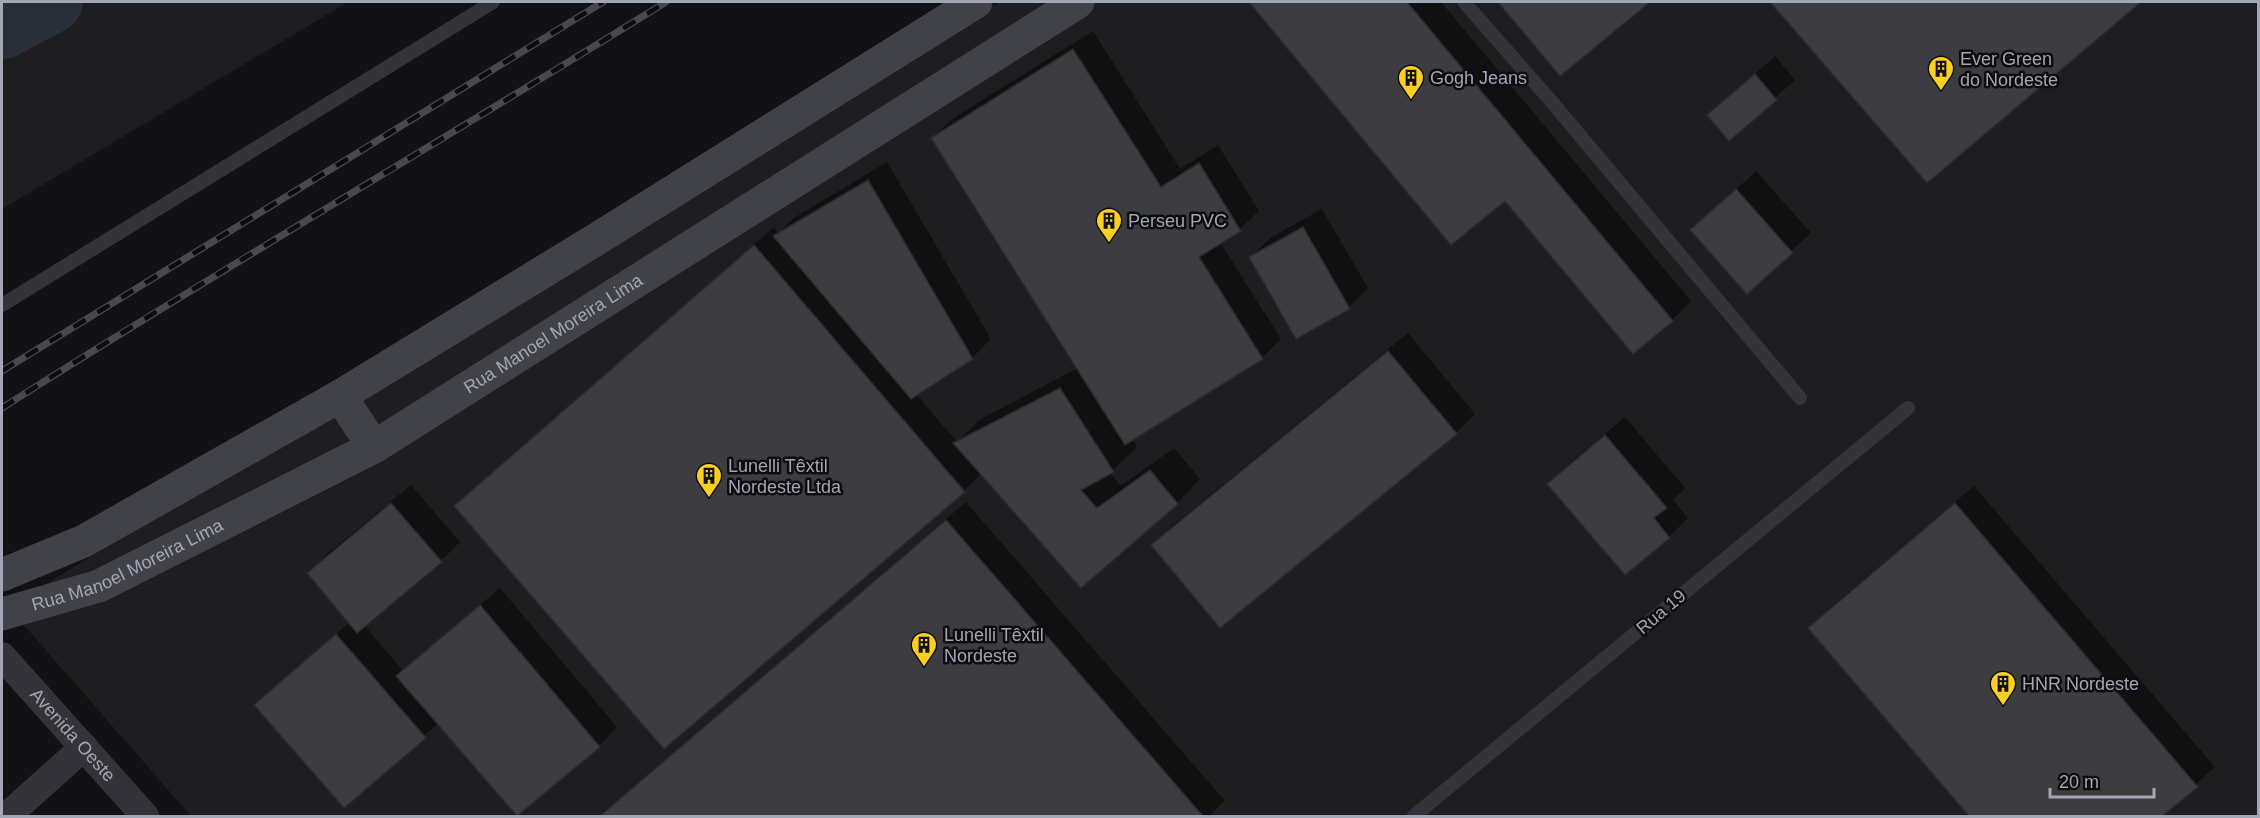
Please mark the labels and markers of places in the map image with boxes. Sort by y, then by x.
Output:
place label: Ever Green do Nordeste [1960,49,2058,90]
building icon: Ever Green do Nordeste [1926,54,1956,92]
building icon: Gogh Jeans [1396,63,1426,101]
place label: Gogh Jeans [1430,68,1527,88]
building icon: Perseu PVC [1094,206,1124,244]
place label: Perseu PVC [1128,211,1227,231]
place label: Lunelli Têxtil Nordeste Ltda [728,456,842,497]
building icon: Lunelli Têxtil Nordeste Ltda [694,461,724,499]
place label: Lunelli Têxtil Nordeste [944,625,1044,666]
building icon: Lunelli Têxtil Nordeste [909,630,939,668]
building icon: HNR Nordeste [1988,669,2018,707]
place label: HNR Nordeste [2022,674,2139,694]

